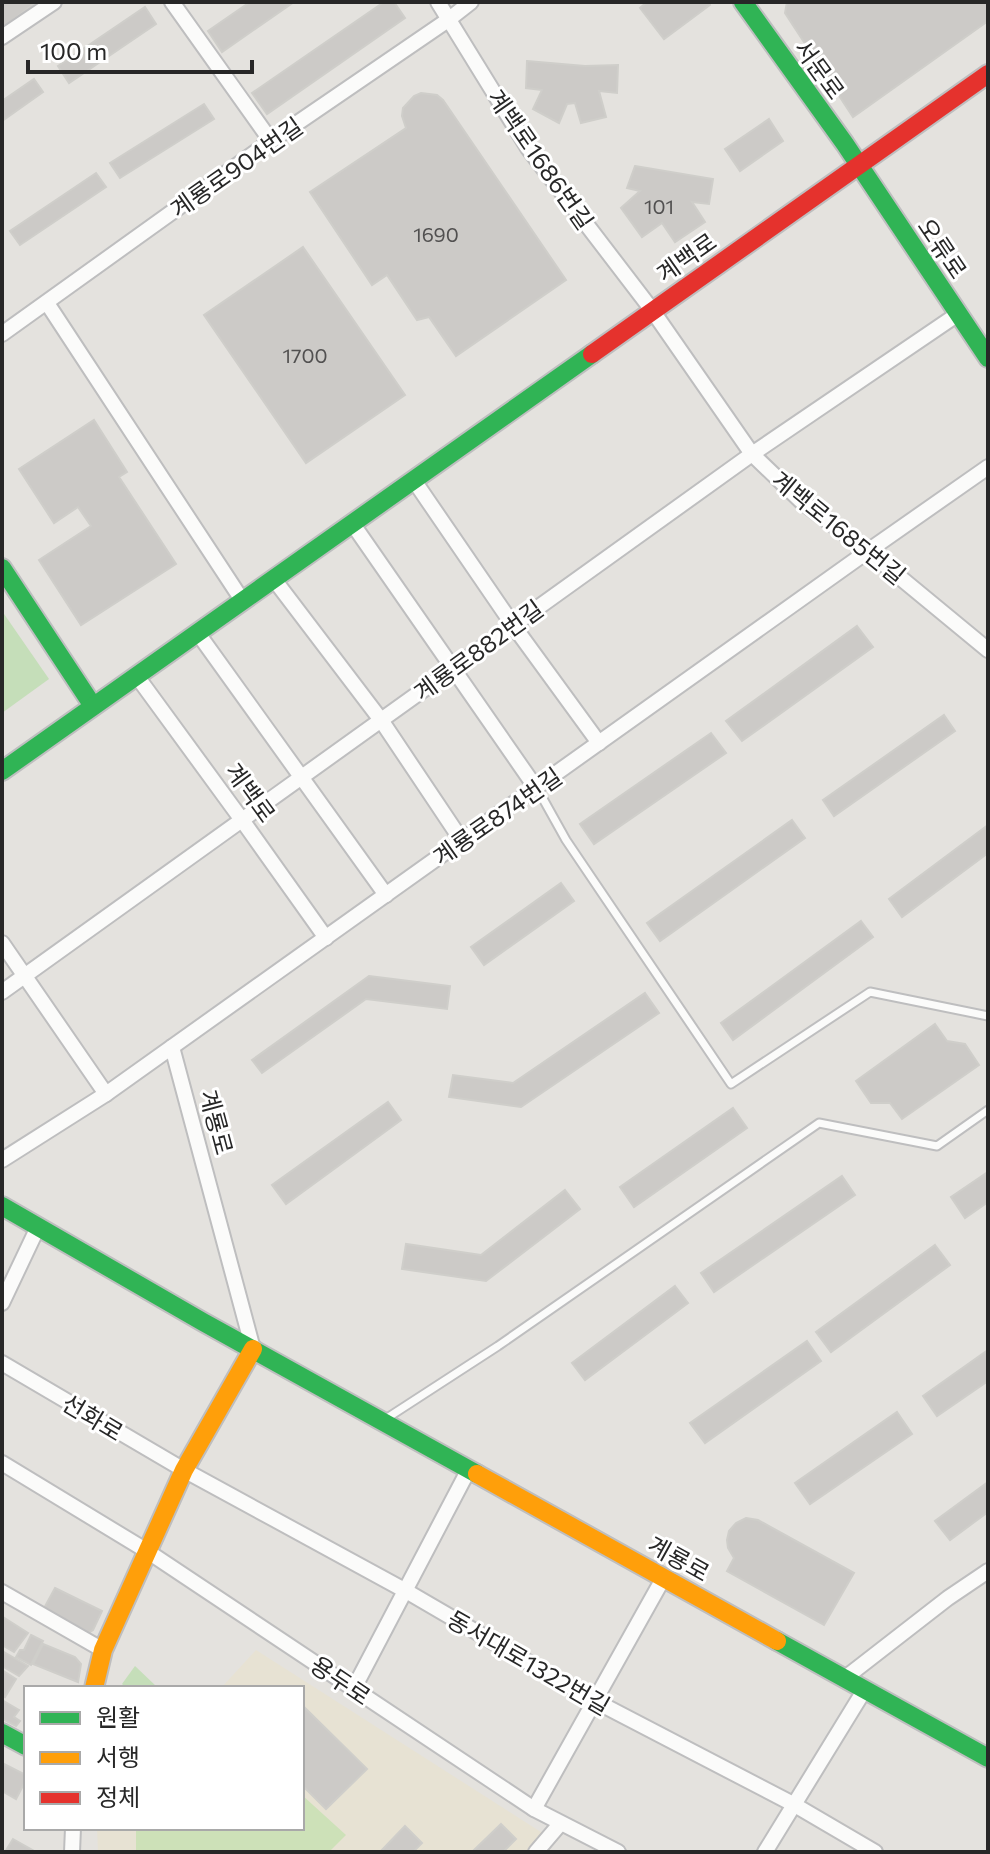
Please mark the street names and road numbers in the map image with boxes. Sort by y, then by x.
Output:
street label: 서문로 [789,34,851,104]
street label: 계백로1686번길 [482,83,600,235]
street label: 계룡로904번길 [164,111,308,223]
street label: 오류로 [912,212,974,284]
street label: 계백로 [651,226,721,288]
street label: 계백로1685번길 [766,464,912,590]
street label: 계룡로882번길 [408,593,548,707]
street label: 계백로 [220,757,282,827]
street label: 계룡로874번길 [427,761,567,871]
street label: 계룡로 [194,1086,240,1158]
street label: 선화로 [57,1388,129,1446]
street label: 계룡로 [643,1529,715,1587]
street label: 동서대로1322번길 [443,1604,615,1720]
street label: 용두로 [305,1649,377,1711]

